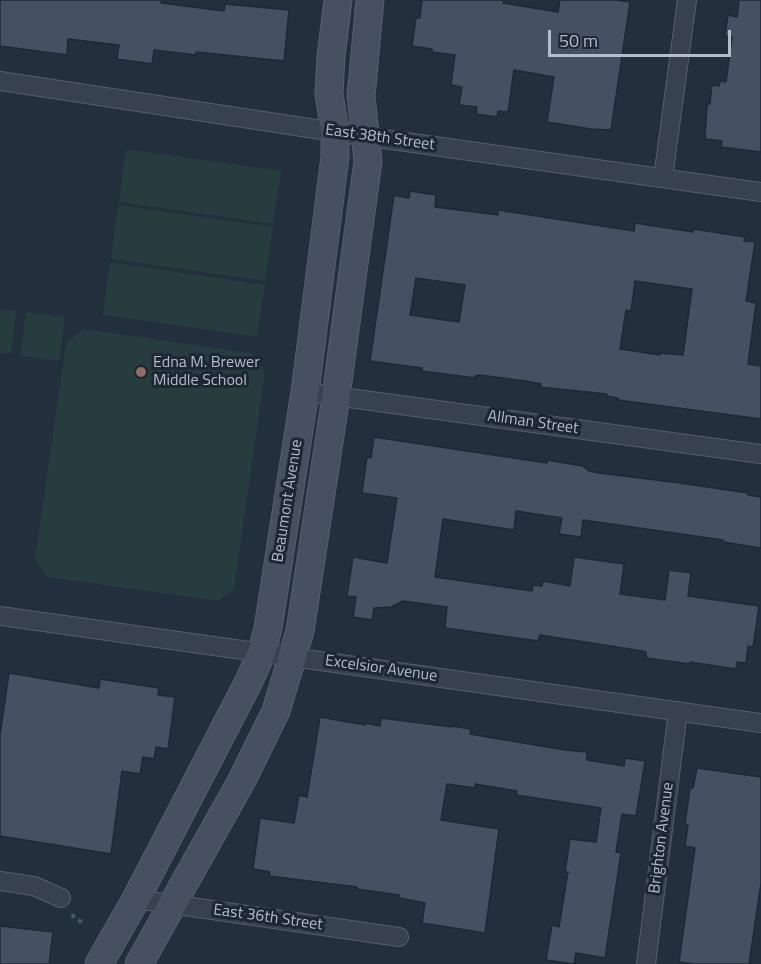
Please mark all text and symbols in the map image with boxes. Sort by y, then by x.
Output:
scale bar [551,18,734,56]
text: 50 m [559,27,598,54]
street label: East 38th Street [324,121,436,155]
place label: Edna M. Brewer Middle School [153,353,260,391]
marker: Edna M. Brewer Middle School [134,365,148,379]
street label: Allman Street [486,407,580,439]
street label: Beaumont Avenue [269,438,307,564]
street label: Excelsior Avenue [324,652,438,686]
street label: Brighton Avenue [646,781,678,895]
street label: East 36th Street [212,901,324,935]

